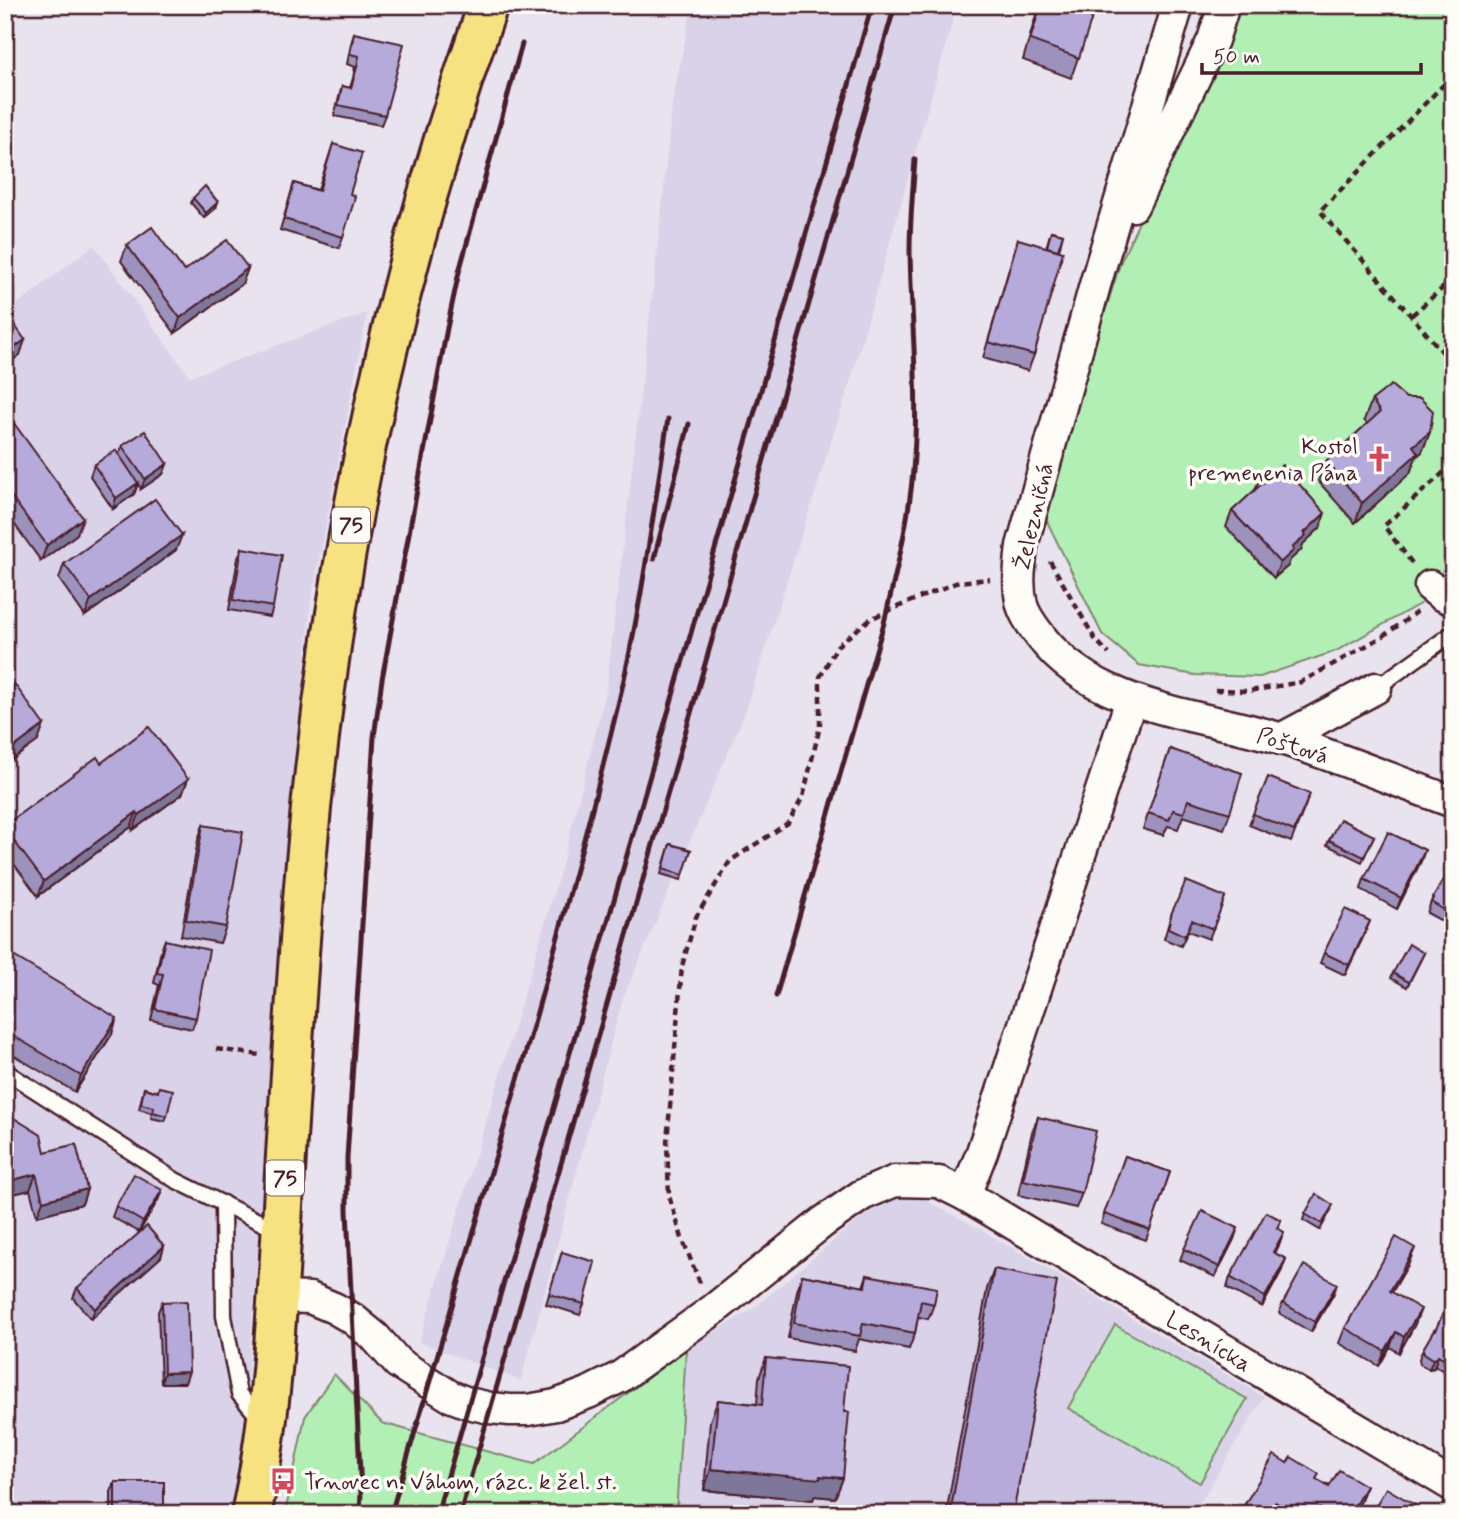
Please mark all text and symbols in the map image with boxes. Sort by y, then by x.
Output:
scale bar [1202,32,1421,76]
text: 50 m [1213,43,1260,71]
place label: Kostol premenenia Pána [1188,433,1358,489]
church icon: Kostol premenenia Pána [1364,444,1394,474]
street label: Železničná [1008,460,1062,573]
road number: 75 [332,508,370,542]
street label: Poštová [1253,721,1332,773]
road number: 75 [266,1160,304,1196]
street label: Lesnícka [1160,1305,1256,1380]
bus stop icon: Trnovec n. Váhom, rázc. k žel. st. [268,1466,298,1496]
place label: Trnovec n. Váhom, rázc. k žel. st. [304,1468,617,1498]

